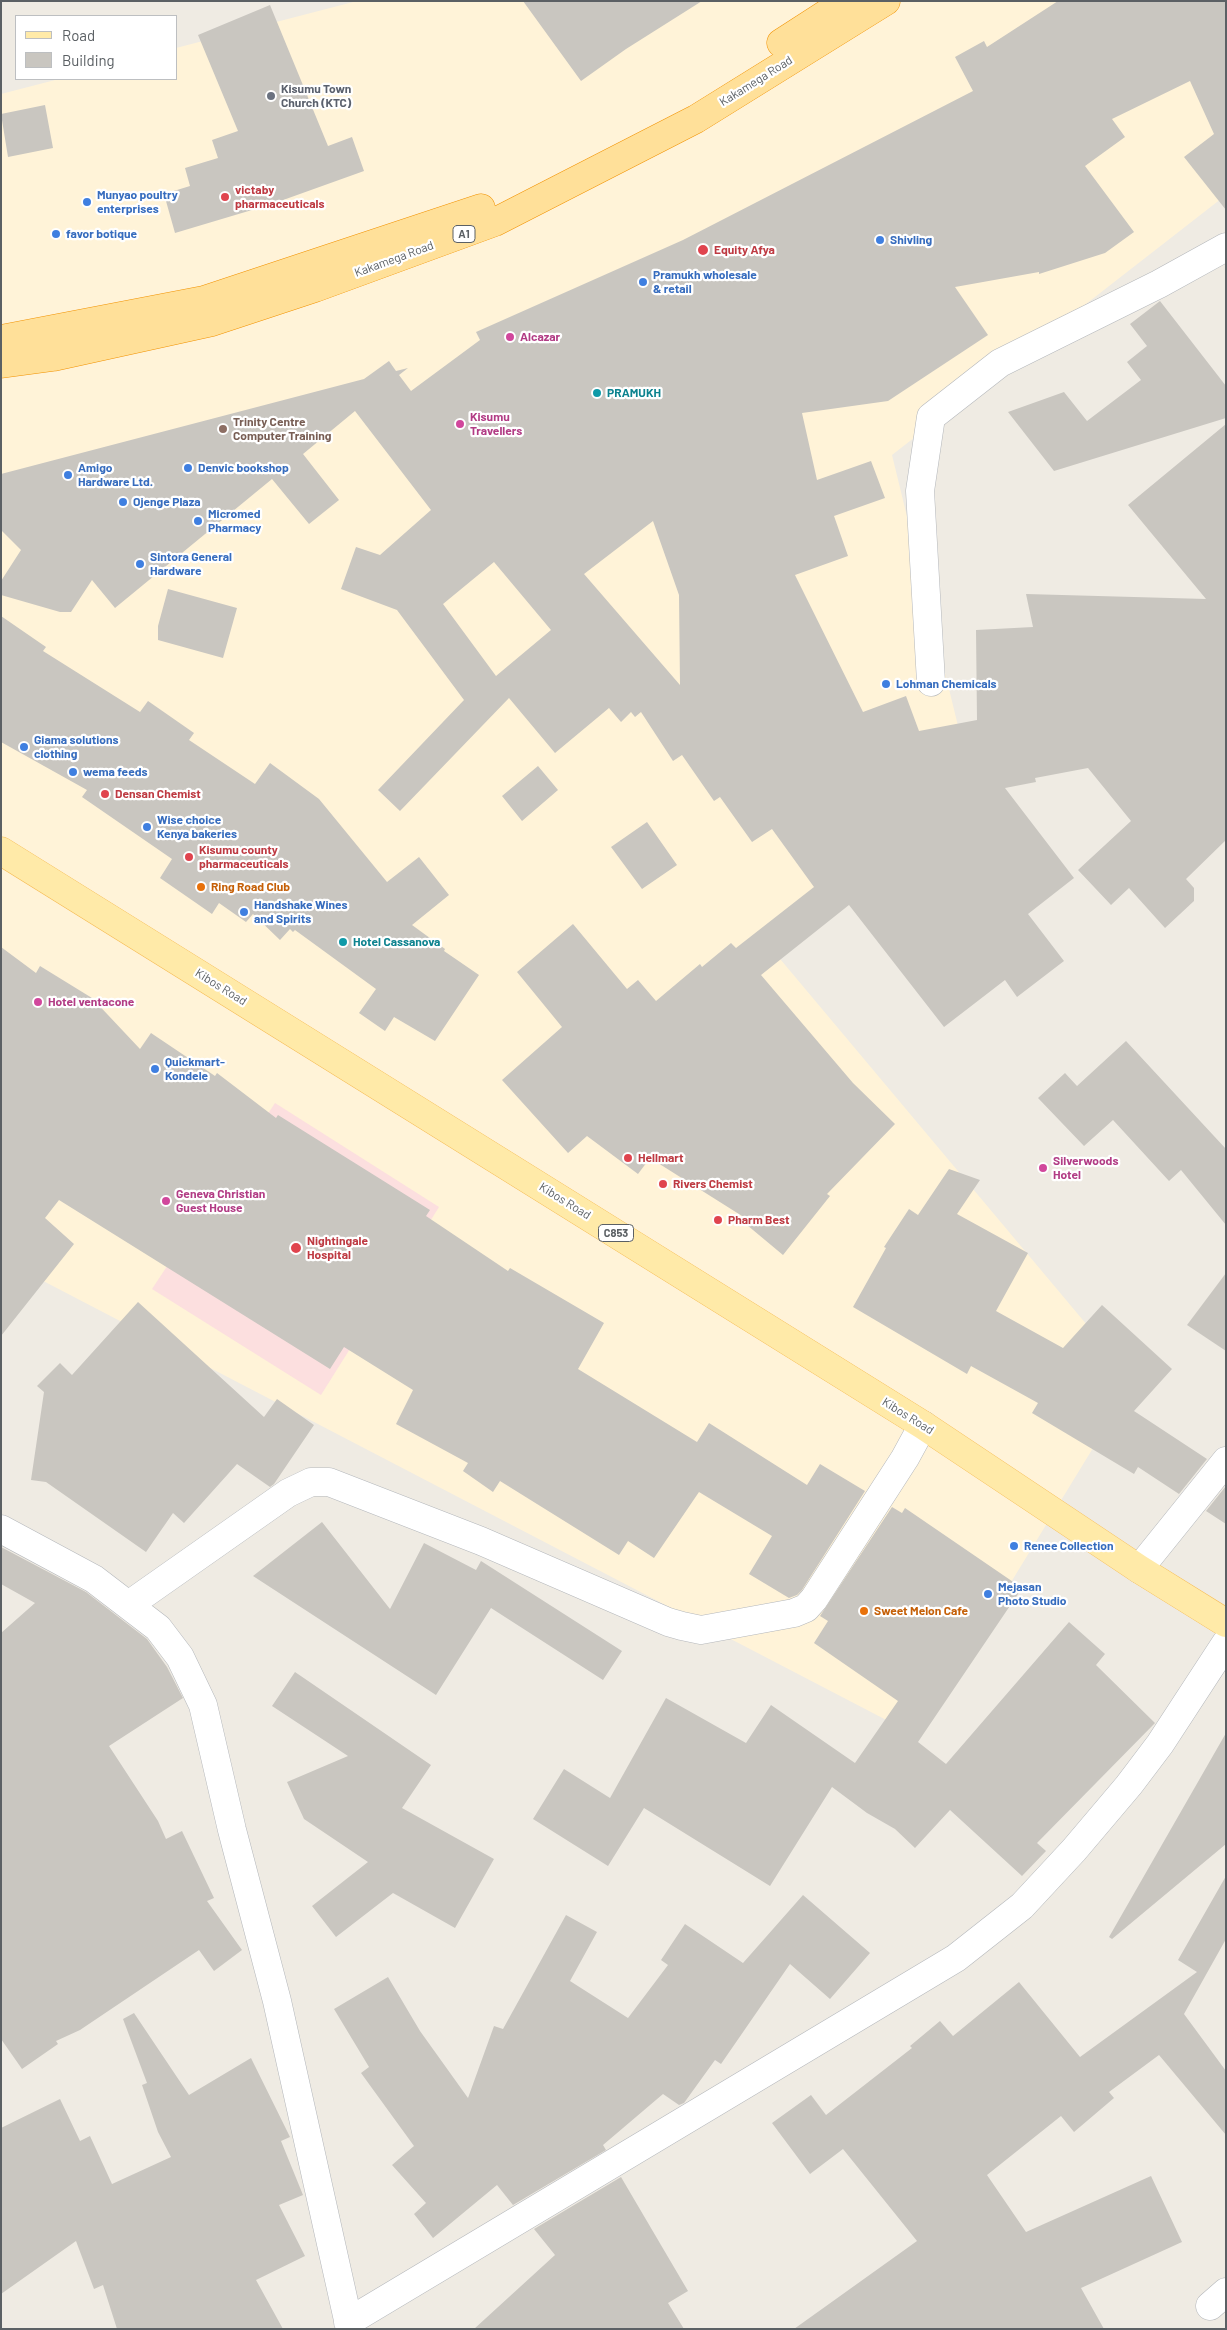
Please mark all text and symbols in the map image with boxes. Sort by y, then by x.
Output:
legend [15,15,178,80]
text: Road [62,26,95,44]
text: Building [62,51,115,69]
street label: Kakamega Road [717,53,795,109]
place label: Kisumu Town Church (KTC) [281,82,351,110]
marker: Kisumu Town Church (KTC) [265,90,277,102]
place label: victaby pharmaceuticals [235,183,324,211]
place label: Munyao poultry enterprises [97,188,178,216]
marker: victaby pharmaceuticals [219,191,231,203]
marker: Munyao poultry enterprises [81,196,93,208]
road number: A1 [453,225,475,242]
place label: favor botique [66,227,137,241]
marker: favor botique [50,228,62,240]
place label: Shivling [890,233,932,247]
marker: Shivling [874,234,886,246]
street label: Kakamega Road [352,238,436,280]
marker: Equity Afya [696,243,710,257]
place label: Equity Afya [714,243,775,257]
place label: Pramukh wholesale & retail [653,268,757,296]
marker: Pramukh wholesale & retail [637,276,649,288]
place label: Alcazar [520,330,560,344]
marker: Alcazar [504,331,516,343]
place label: PRAMUKH [607,386,661,400]
marker: PRAMUKH [591,387,603,399]
place label: Kisumu Travellers [470,410,522,438]
place label: Trinity Centre Computer Training [233,415,331,443]
marker: Kisumu Travellers [454,418,466,430]
marker: Trinity Centre Computer Training [217,423,229,435]
place label: Amigo Hardware Ltd. [78,461,153,489]
place label: Denvic bookshop [198,461,289,475]
marker: Denvic bookshop [182,462,194,474]
marker: Amigo Hardware Ltd. [62,469,74,481]
place label: Ojenge Plaza [133,495,201,509]
marker: Ojenge Plaza [117,496,129,508]
place label: Micromed Pharmacy [208,507,261,535]
marker: Micromed Pharmacy [192,515,204,527]
place label: Sintora General Hardware [150,550,232,578]
marker: Sintora General Hardware [134,558,146,570]
place label: Lohman Chemicals [896,677,997,691]
marker: Lohman Chemicals [880,678,892,690]
place label: Giama solutions clothing [34,733,119,761]
marker: Giama solutions clothing [18,741,30,753]
place label: wema feeds [83,765,147,779]
marker: wema feeds [67,766,79,778]
place label: Densan Chemist [115,787,201,801]
marker: Densan Chemist [99,788,111,800]
place label: Wise choice Kenya bakeries [157,813,237,841]
marker: Wise choice Kenya bakeries [141,821,153,833]
place label: Kisumu county pharmaceuticals [199,843,288,871]
marker: Kisumu county pharmaceuticals [183,851,195,863]
place label: Ring Road Club [211,880,290,894]
marker: Ring Road Club [195,881,207,893]
place label: Handshake Wines and Spirits [254,898,348,926]
marker: Handshake Wines and Spirits [238,906,250,918]
place label: Hotel Cassanova [353,935,440,949]
marker: Hotel Cassanova [337,936,349,948]
street label: Kibos Road [193,965,249,1009]
place label: Hotel ventacone [48,995,134,1009]
marker: Hotel ventacone [32,996,44,1008]
place label: Quickmart- Kondele [165,1055,225,1083]
marker: Quickmart- Kondele [149,1063,161,1075]
place label: Hellmart [638,1151,684,1165]
marker: Hellmart [622,1152,634,1164]
place label: Silverwoods Hotel [1053,1154,1118,1182]
marker: Silverwoods Hotel [1037,1162,1049,1174]
place label: Rivers Chemist [673,1177,753,1191]
marker: Rivers Chemist [657,1178,669,1190]
street label: Kibos Road [537,1179,593,1223]
place label: Geneva Christian Guest House [176,1187,265,1215]
marker: Geneva Christian Guest House [160,1195,172,1207]
place label: Pharm Best [728,1213,790,1227]
marker: Pharm Best [712,1214,724,1226]
road number: C853 [598,1224,634,1242]
place label: Nightingale Hospital [307,1234,368,1262]
marker: Nightingale Hospital [289,1241,303,1255]
street label: Kibos Road [880,1394,936,1438]
place label: Renee Collection [1024,1539,1114,1553]
marker: Renee Collection [1008,1540,1020,1552]
place label: Mejasan Photo Studio [998,1580,1067,1608]
marker: Mejasan Photo Studio [982,1588,994,1600]
place label: Sweet Melon Cafe [874,1604,968,1618]
marker: Sweet Melon Cafe [858,1605,870,1617]

